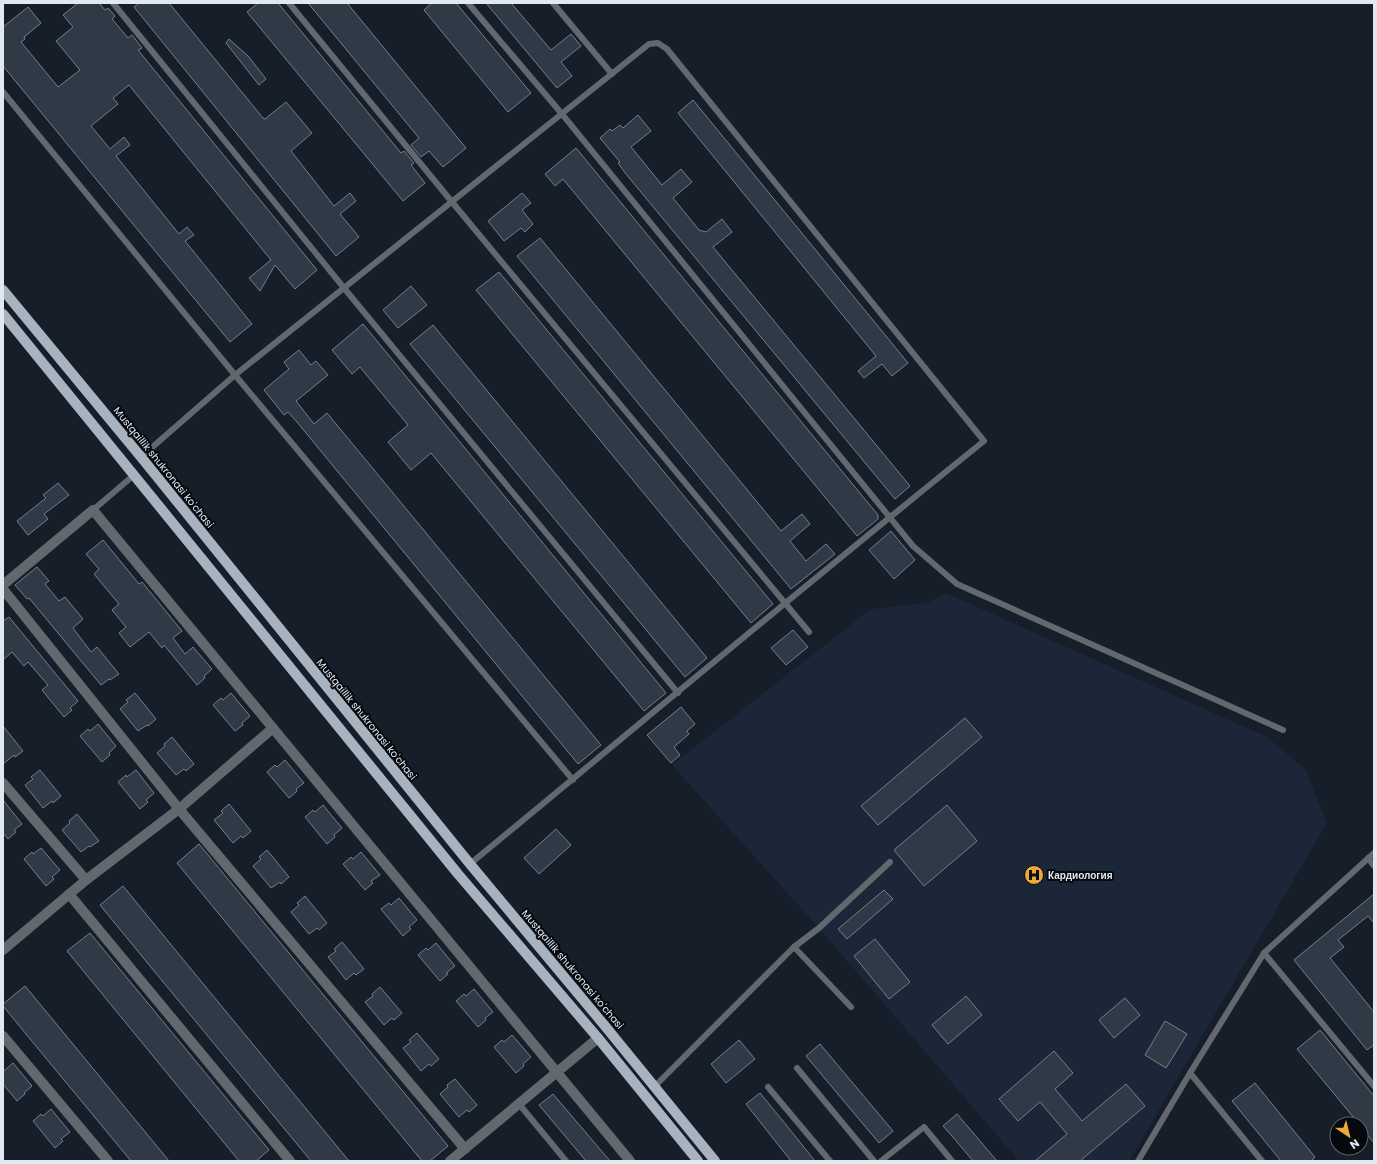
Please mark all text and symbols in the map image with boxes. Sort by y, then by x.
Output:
street label: Mustqaillik shukronasi ko'chasi [110,404,217,531]
street label: Mustqaillik shukronasi ko'chasi [313,656,420,783]
hospital icon: Кардиология [1023,864,1045,886]
place label: Кардиология [1048,868,1113,883]
street label: Mustqaillik shukronasi ko'chasi [518,906,627,1032]
north arrow [1329,1116,1369,1156]
text: N [1347,1135,1363,1153]

